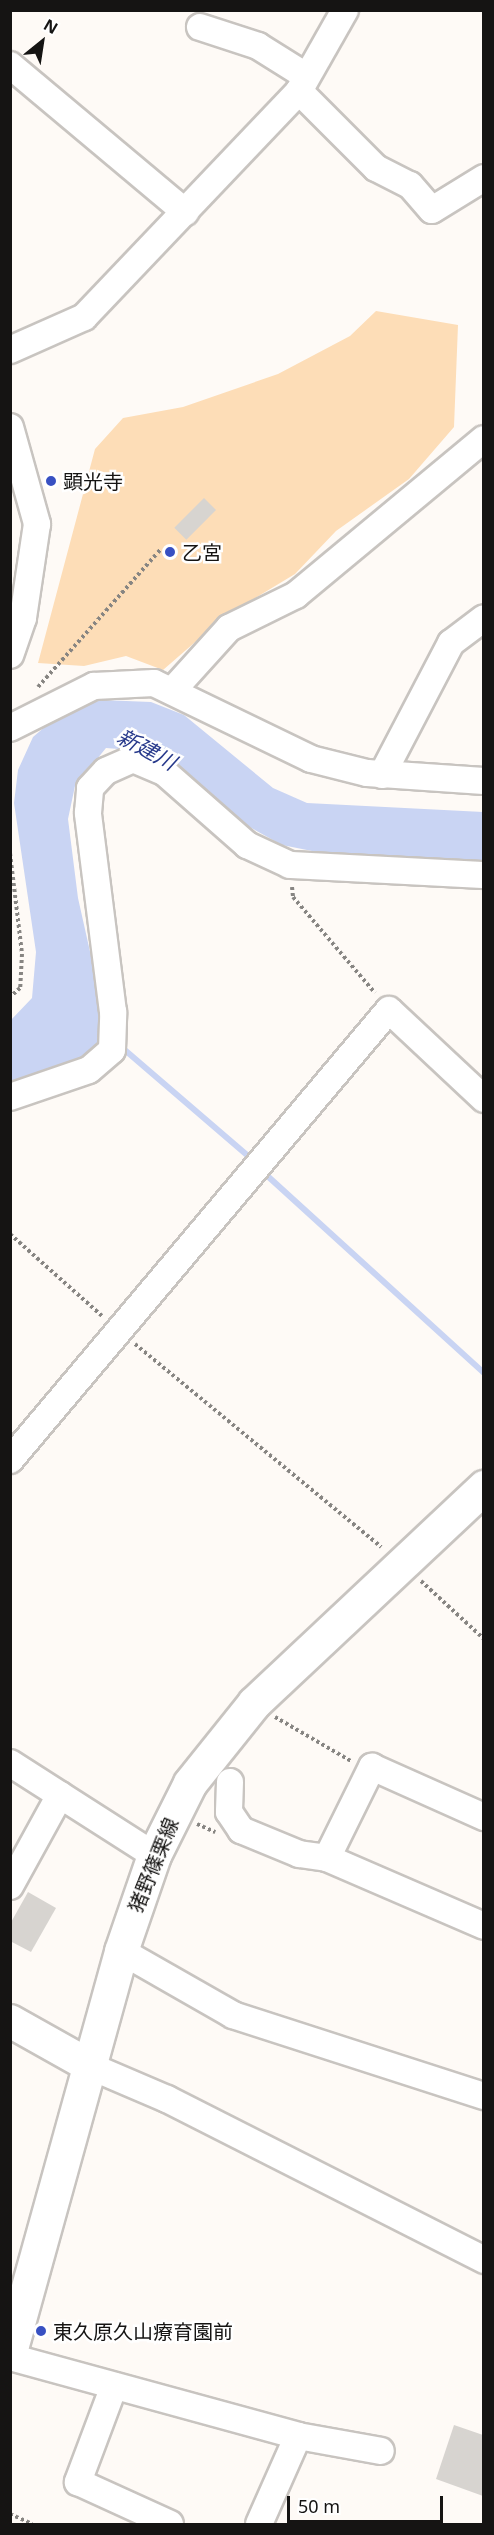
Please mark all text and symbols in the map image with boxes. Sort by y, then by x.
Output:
north arrow [12,12,72,72]
text: N [40,14,62,39]
place label: 顕光寺 [63,469,123,493]
marker: 顕光寺 [44,474,58,488]
place label: 乙宮 [182,540,222,564]
marker: 乙宮 [163,545,177,559]
water label: 新建川 [113,723,181,775]
street label: 猪野篠栗線 [123,1814,183,1916]
place label: 東久原久山療育園前 [53,2319,233,2343]
marker: 東久原久山療育園前 [34,2324,48,2338]
scale bar [290,2484,446,2522]
text: 50 m [298,2494,340,2518]

